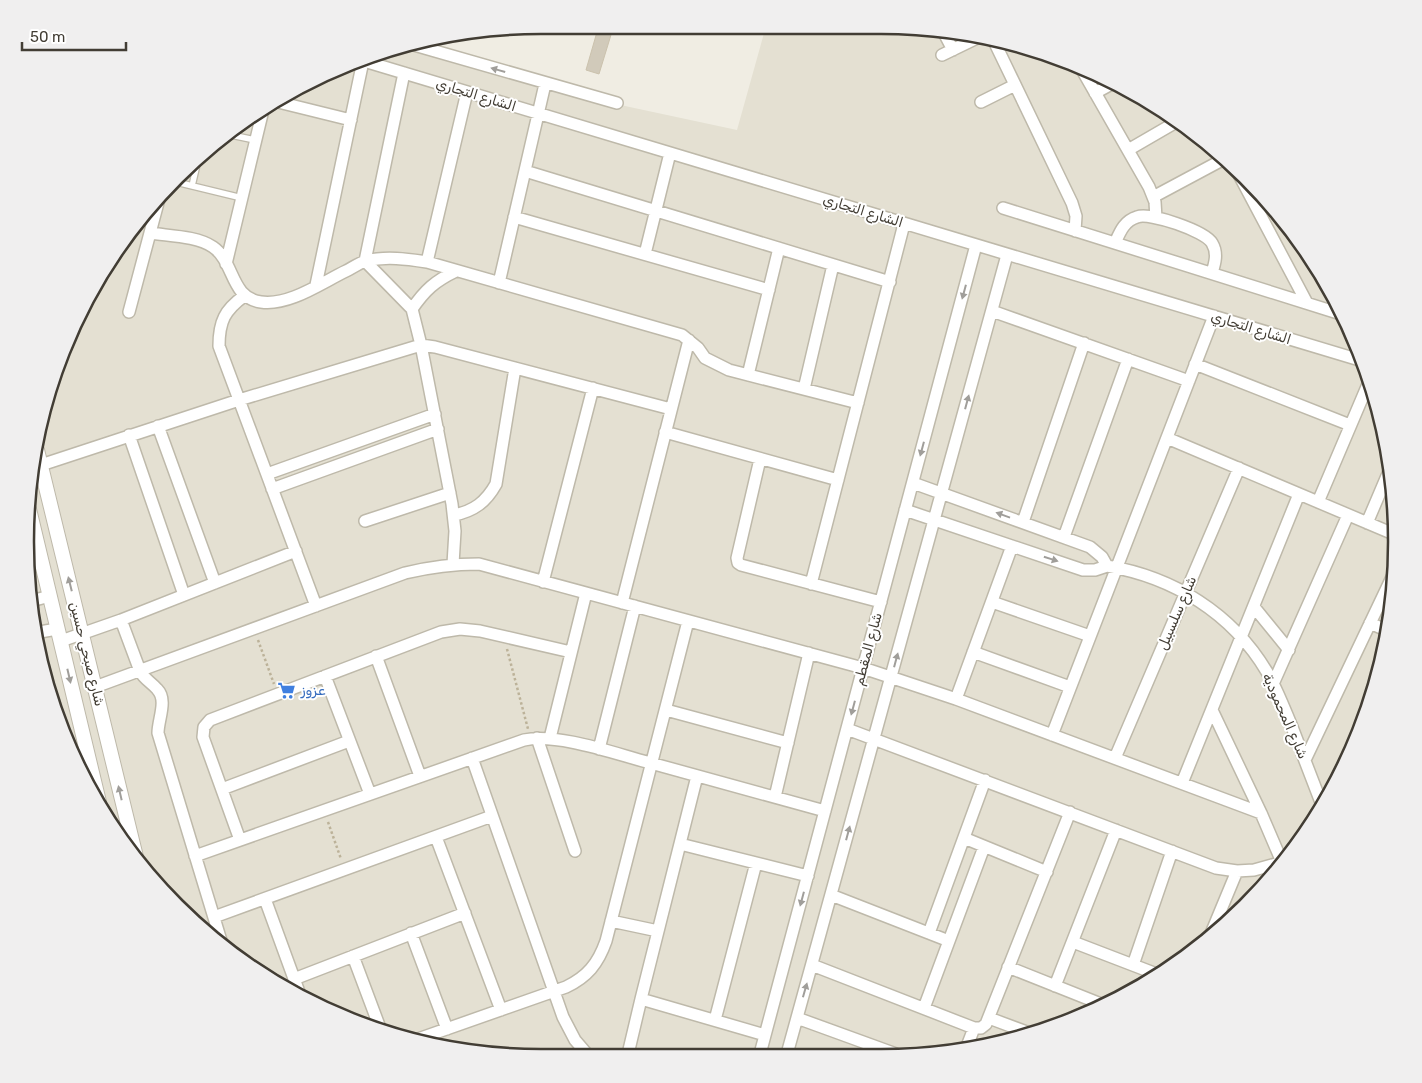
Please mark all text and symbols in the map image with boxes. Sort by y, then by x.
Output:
scale bar [22,20,126,52]
text: 50 m [30,28,65,46]
one-way arrow [491,65,506,73]
street label: الشارع التجاري [433,75,518,117]
street label: الشارع التجاري [820,191,905,233]
one-way arrow [960,285,968,300]
street label: الشارع التجاري [1208,308,1293,350]
one-way arrow [963,394,971,409]
one-way arrow [918,442,926,457]
one-way arrow [995,511,1010,519]
one-way arrow [1044,556,1059,563]
street label: شارع سلسبيل [1154,573,1202,653]
one-way arrow [66,576,74,591]
street label: شارع صبحي حسين [64,600,108,708]
street label: شارع المقطم [850,611,888,688]
one-way arrow [892,652,900,667]
one-way arrow [65,668,73,683]
street label: شارع المحمودية [1257,670,1312,762]
supermarket icon: عزوز [277,680,297,700]
place label: عزوز [300,682,326,699]
one-way arrow [848,700,856,715]
one-way arrow [116,785,124,800]
one-way arrow [844,826,852,841]
one-way arrow [797,891,805,906]
one-way arrow [801,982,809,997]

